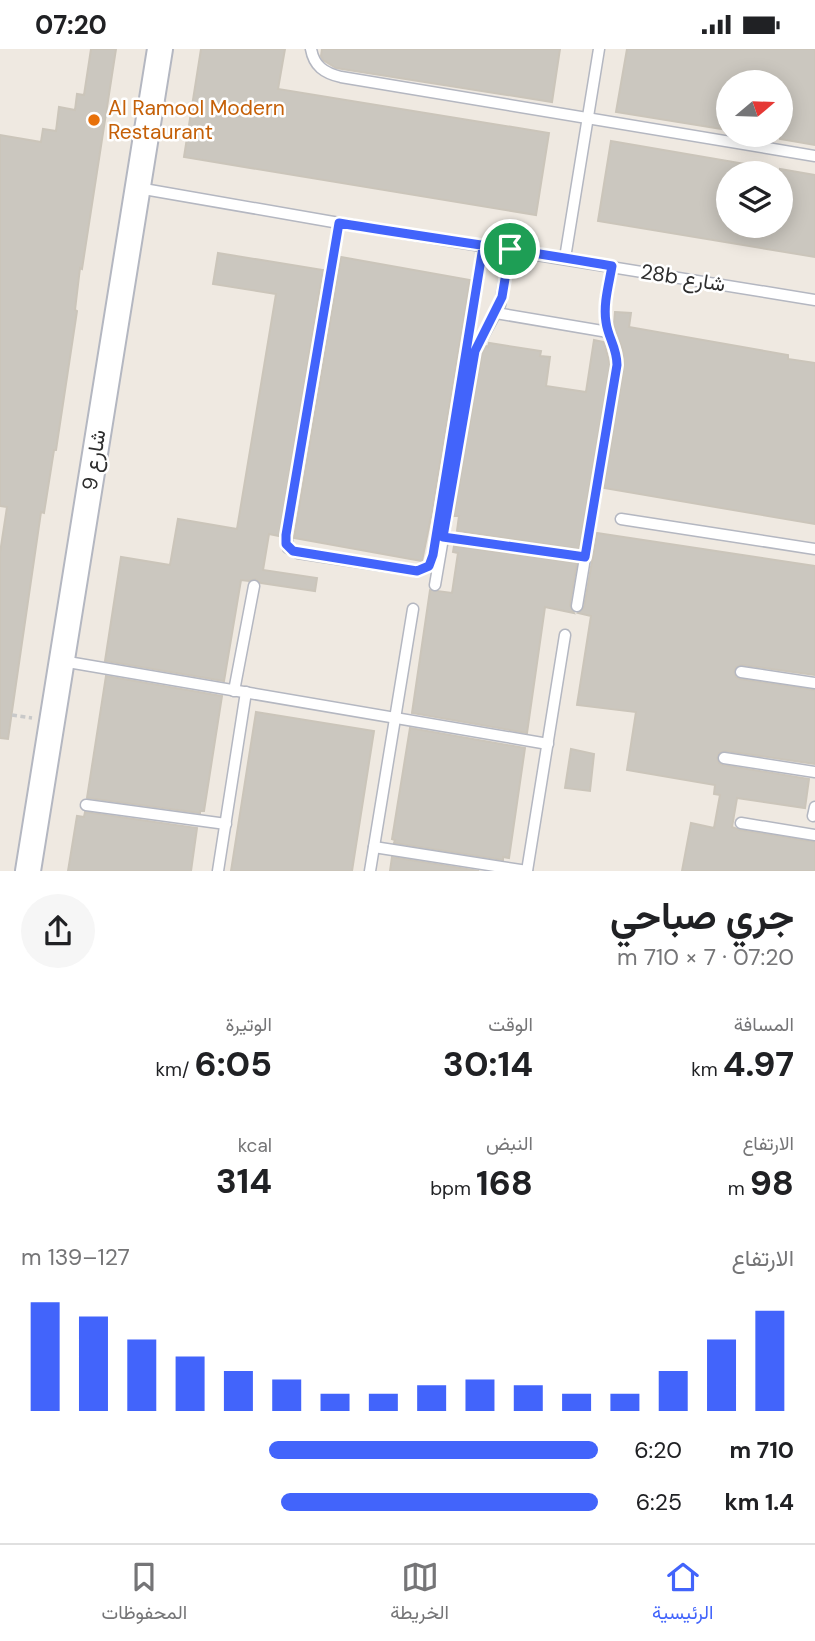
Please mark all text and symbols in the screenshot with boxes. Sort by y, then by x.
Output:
text: 07:20 [35,8,107,42]
north arrow [716,70,793,147]
map controls [716,70,793,238]
place label: Al Ramool Modern Restaurant [108,94,285,146]
marker: Al Ramool Modern Restaurant [86,112,102,128]
button: layers [716,161,793,238]
pin [480,219,540,279]
icon: arrive [491,230,529,268]
street label: 28b شارع [639,257,727,299]
street label: شارع 9 [75,428,113,492]
text: جري صباحي [610,891,794,941]
button: share [21,894,95,968]
text: 07:20 · 7 × 710 m [617,942,794,972]
text: الوتيرة [226,1012,272,1037]
text: الوقت [488,1012,533,1037]
text: المسافة [734,1012,794,1037]
text: 6:05 [195,1041,272,1087]
text: 30:14 [443,1041,533,1087]
text: 4.97 [723,1041,794,1087]
text: /km [155,1057,195,1082]
text: km [691,1057,723,1082]
text: النبض [486,1131,533,1156]
text: الارتفاع [742,1131,794,1156]
text: kcal [238,1133,272,1158]
text: 314 [216,1158,272,1204]
text: 168 [476,1160,533,1206]
text: 98 [750,1160,794,1206]
text: bpm [430,1176,476,1201]
text: m [728,1176,750,1201]
text: 127–139 m [21,1242,130,1272]
text: الارتفاع [732,1243,794,1273]
text: 6:20 [634,1435,682,1465]
text: 710 m [730,1435,794,1465]
text: 6:25 [636,1487,682,1517]
text: 1.4 km [725,1487,794,1517]
tab: المحفوظات [102,1558,187,1629]
tab: الخريطة [390,1558,449,1629]
tab: الرئيسية [652,1558,713,1629]

